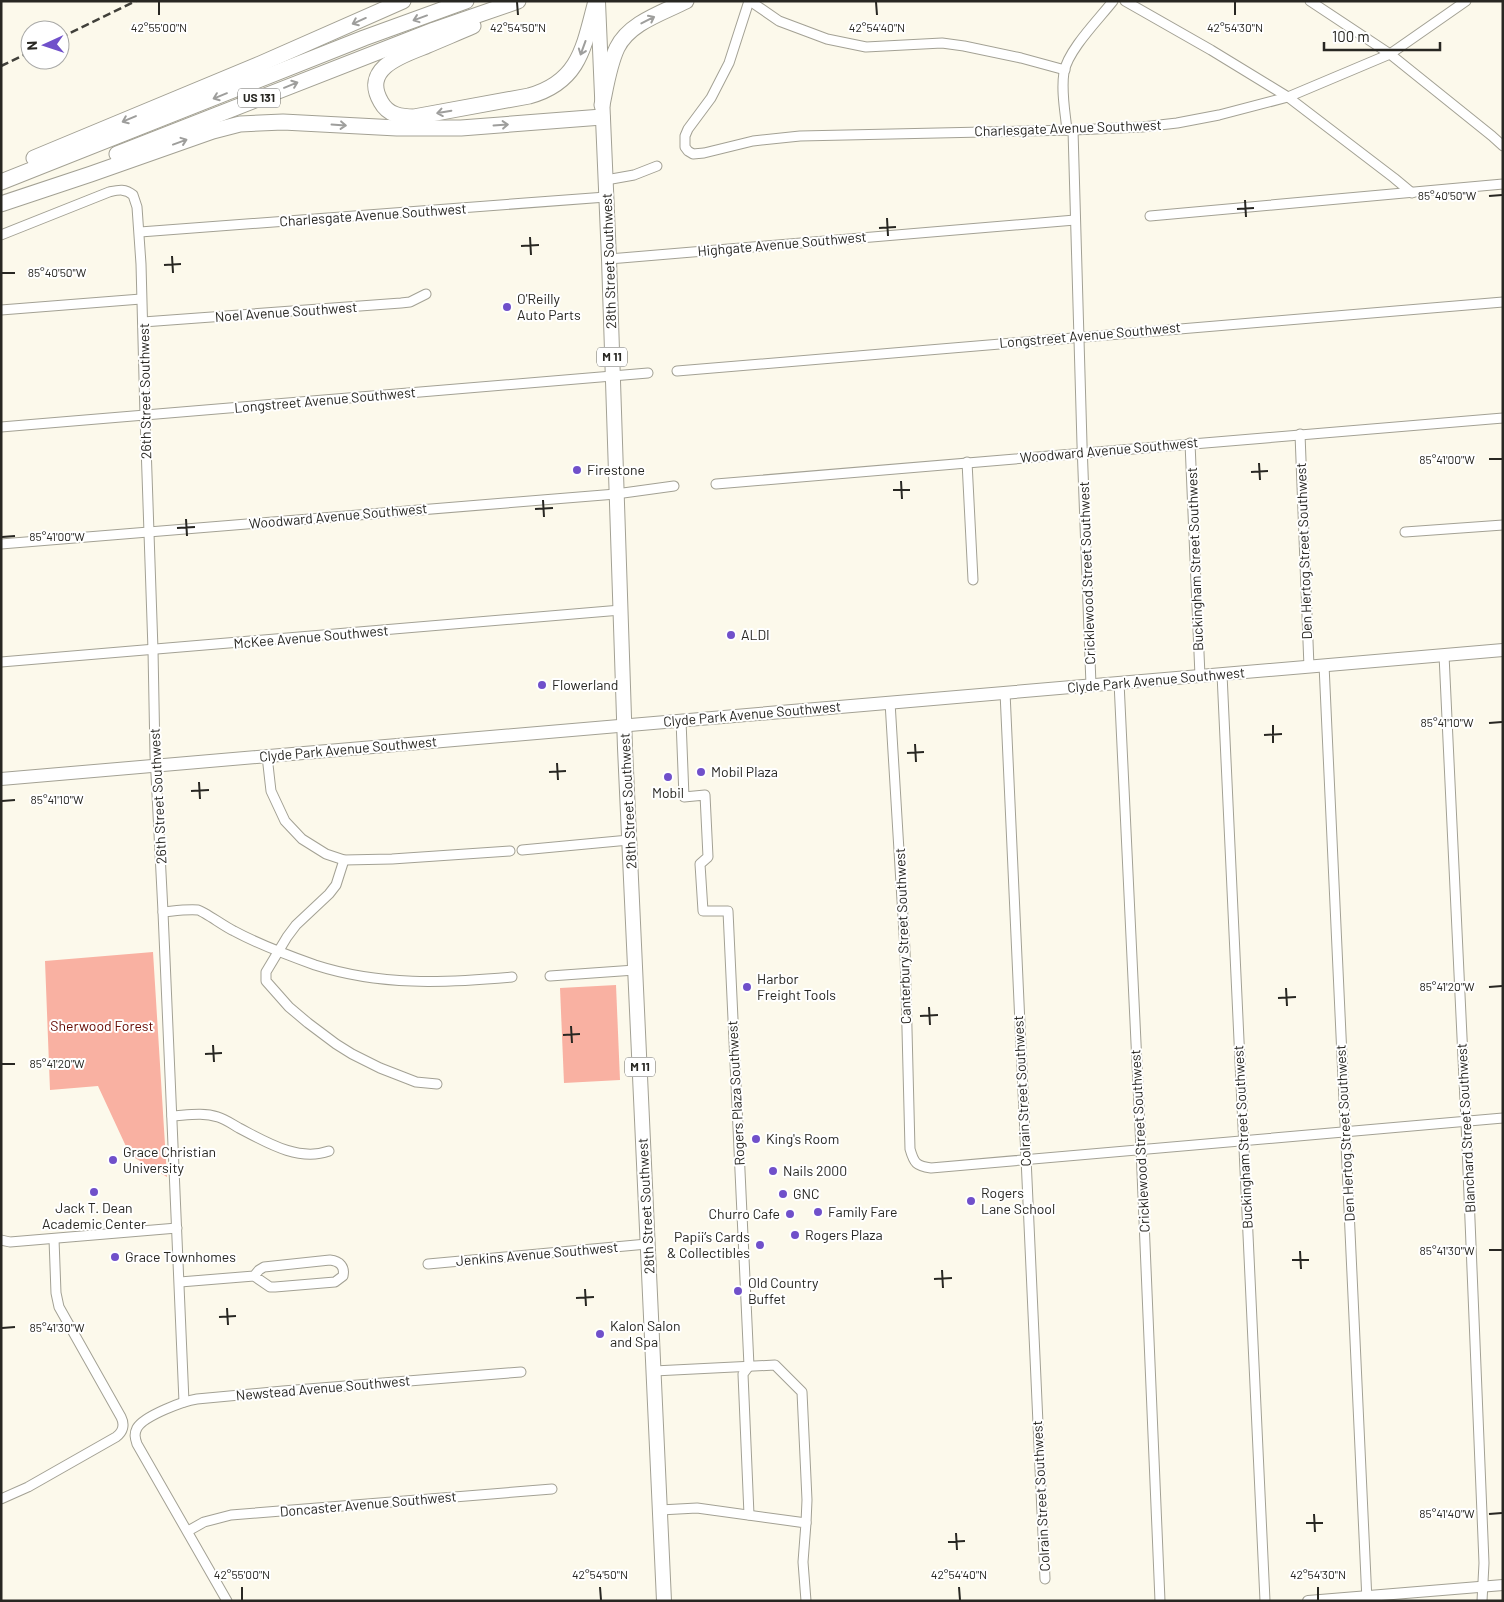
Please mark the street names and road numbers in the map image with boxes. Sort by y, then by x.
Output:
road number: US 131 [238,89,280,108]
street label: Charlesgate Avenue Southwest [974,116,1162,139]
street label: 28th Street Southwest [598,193,619,329]
street label: Charlesgate Avenue Southwest [279,199,467,230]
street label: Highgate Avenue Southwest [697,228,867,259]
street label: Noel Avenue Southwest [214,298,358,325]
street label: Longstreet Avenue Southwest [998,318,1181,351]
street label: 26th Street Southwest [135,323,154,459]
road number: M 11 [597,348,627,367]
street label: Longstreet Avenue Southwest [233,383,416,416]
street label: Woodward Avenue Southwest [1019,433,1199,466]
street label: Den Hertog Street Southwest [1292,462,1315,640]
street label: Buckingham Street Southwest [1183,467,1206,651]
street label: Cricklewood Street Southwest [1075,481,1098,665]
street label: Woodward Avenue Southwest [248,499,428,532]
street label: McKee Avenue Southwest [233,621,389,652]
street label: Clyde Park Avenue Southwest [1066,663,1245,696]
street label: Clyde Park Avenue Southwest [662,697,841,730]
street label: 26th Street Southwest [145,728,170,864]
street label: Clyde Park Avenue Southwest [258,732,437,765]
street label: 28th Street Southwest [615,733,640,869]
street label: Canterbury Street Southwest [891,848,914,1024]
street label: Colrain Street Southwest [1009,1015,1034,1167]
street label: Rogers Plaza Southwest [723,1020,748,1166]
street label: Blanchard Street Southwest [1453,1043,1478,1213]
street label: Den Hertog Street Southwest [1331,1044,1358,1222]
street label: Buckingham Street Southwest [1229,1045,1256,1229]
street label: Cricklewood Street Southwest [1126,1049,1153,1233]
road number: M 11 [625,1058,655,1076]
street label: 28th Street Southwest [633,1138,658,1274]
street label: Jenkins Avenue Southwest [455,1238,619,1269]
street label: Newstead Avenue Southwest [235,1371,411,1404]
street label: Colrain Street Southwest [1028,1420,1053,1572]
street label: Doncaster Avenue Southwest [279,1487,457,1520]

